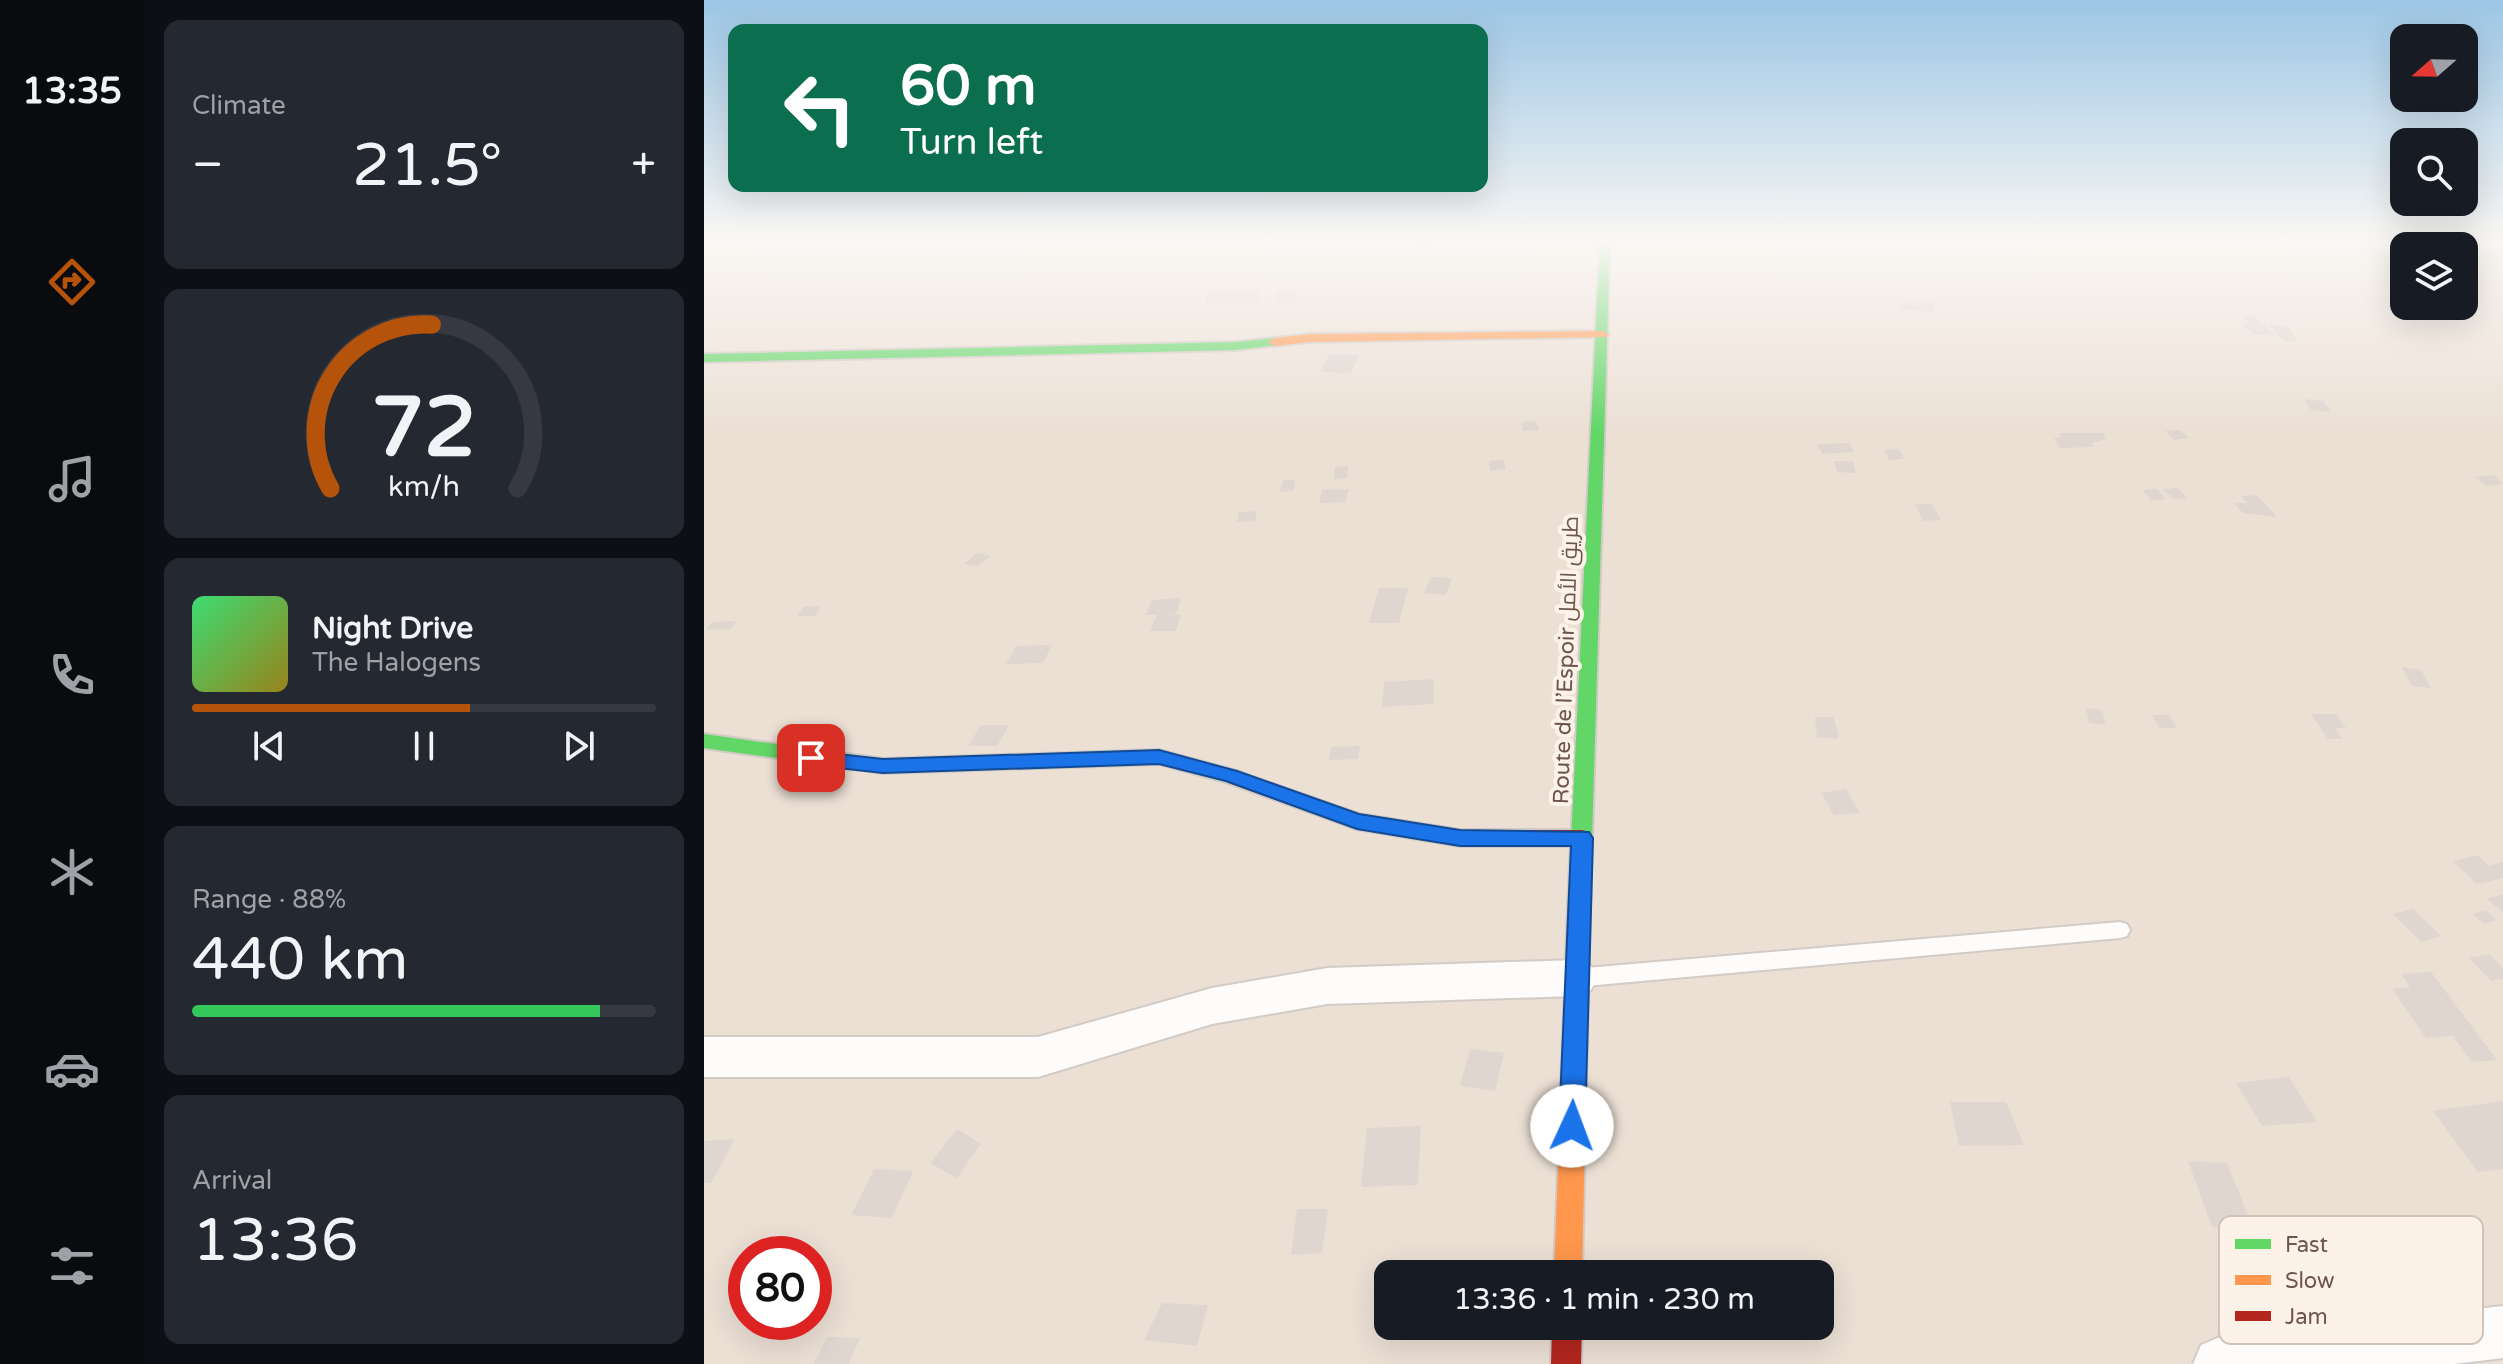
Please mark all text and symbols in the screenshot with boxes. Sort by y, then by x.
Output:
north arrow [2390,24,2478,112]
map controls [2390,24,2478,320]
text: 60 m [900,53,1036,120]
icon: left [768,56,872,160]
text: 13:35 [22,70,122,113]
text: Climate [192,90,286,121]
text: Turn left [900,121,1043,164]
button: search [2390,128,2478,216]
text: 21.5° [352,130,502,202]
text: − [192,139,223,192]
text: + [631,139,656,192]
button: layers [2390,232,2478,320]
icon: directions [44,254,100,310]
text: 72 [372,379,476,479]
icon: music [44,451,100,507]
text: km/h [388,470,460,504]
street label: Route de l’Espoir طريق الأمل [1548,515,1584,805]
text: Night Drive [312,610,473,647]
icon: phone [44,647,100,703]
text: The Halogens [312,647,481,678]
icon: previous [247,724,291,768]
icon: pause [402,724,446,768]
icon: next [557,724,601,768]
pin [777,724,845,792]
icon: arrive [789,736,833,780]
icon: climate [44,844,100,900]
text: Range · 88% [192,884,346,915]
text: 440 km [192,924,408,996]
icon: car [44,1041,100,1097]
position arrow [1530,1084,1614,1168]
text: Arrival [192,1165,272,1196]
text: 13:36 [192,1205,358,1277]
legend [2219,1216,2483,1344]
text: Fast [2285,1232,2328,1258]
speed limit sign: 80 [728,1236,832,1340]
icon: filters [44,1238,100,1294]
text: Slow [2285,1268,2335,1294]
text: 13:36 · 1 min · 230 m [1453,1281,1755,1318]
text: Jam [2285,1304,2328,1330]

